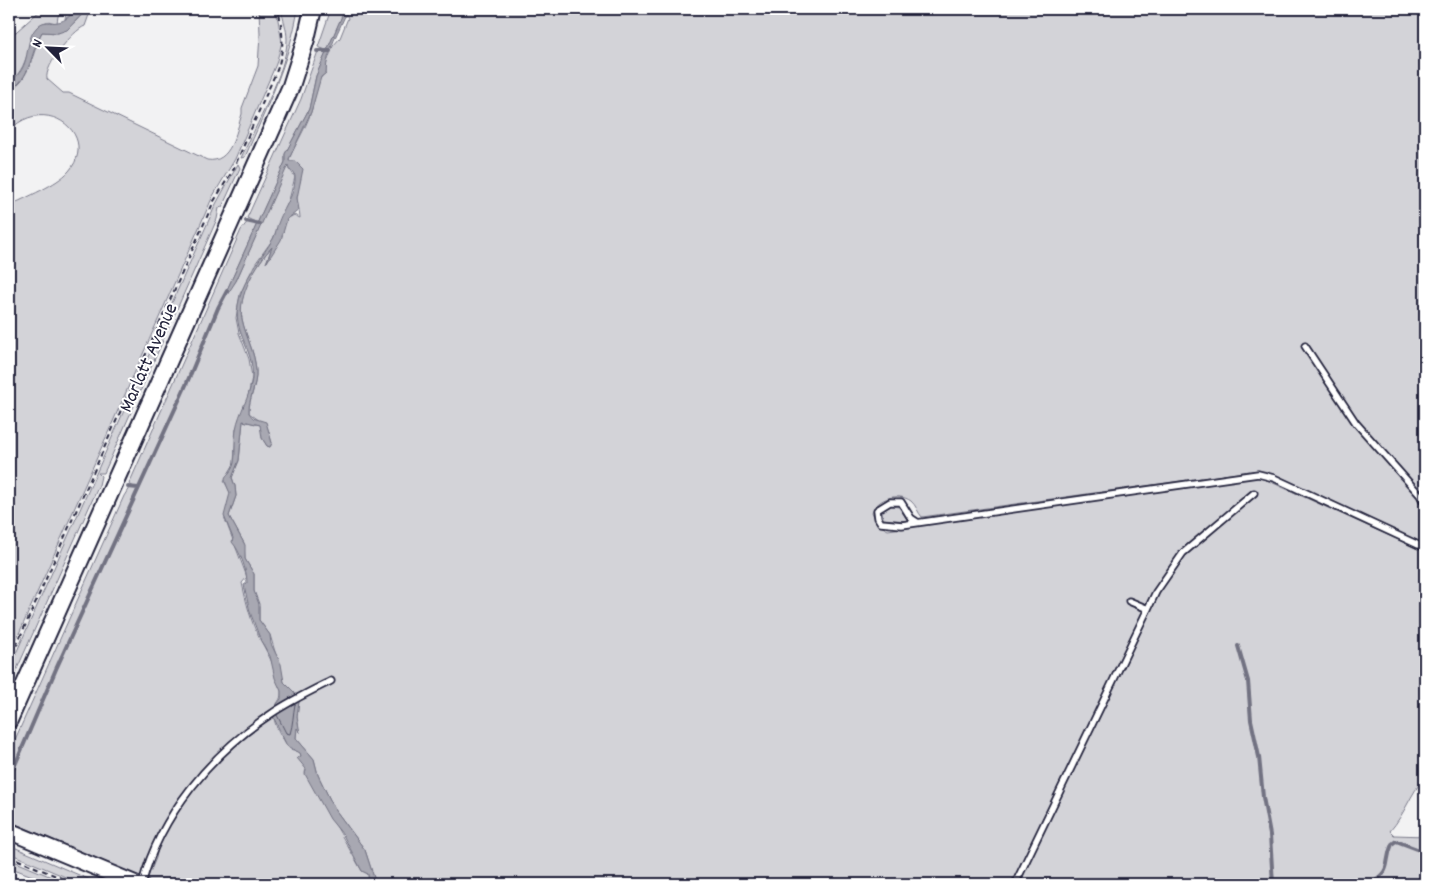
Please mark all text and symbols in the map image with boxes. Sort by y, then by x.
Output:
north arrow [22,22,72,72]
text: N [27,36,49,51]
street label: Marlatt Avenue [113,299,186,417]

